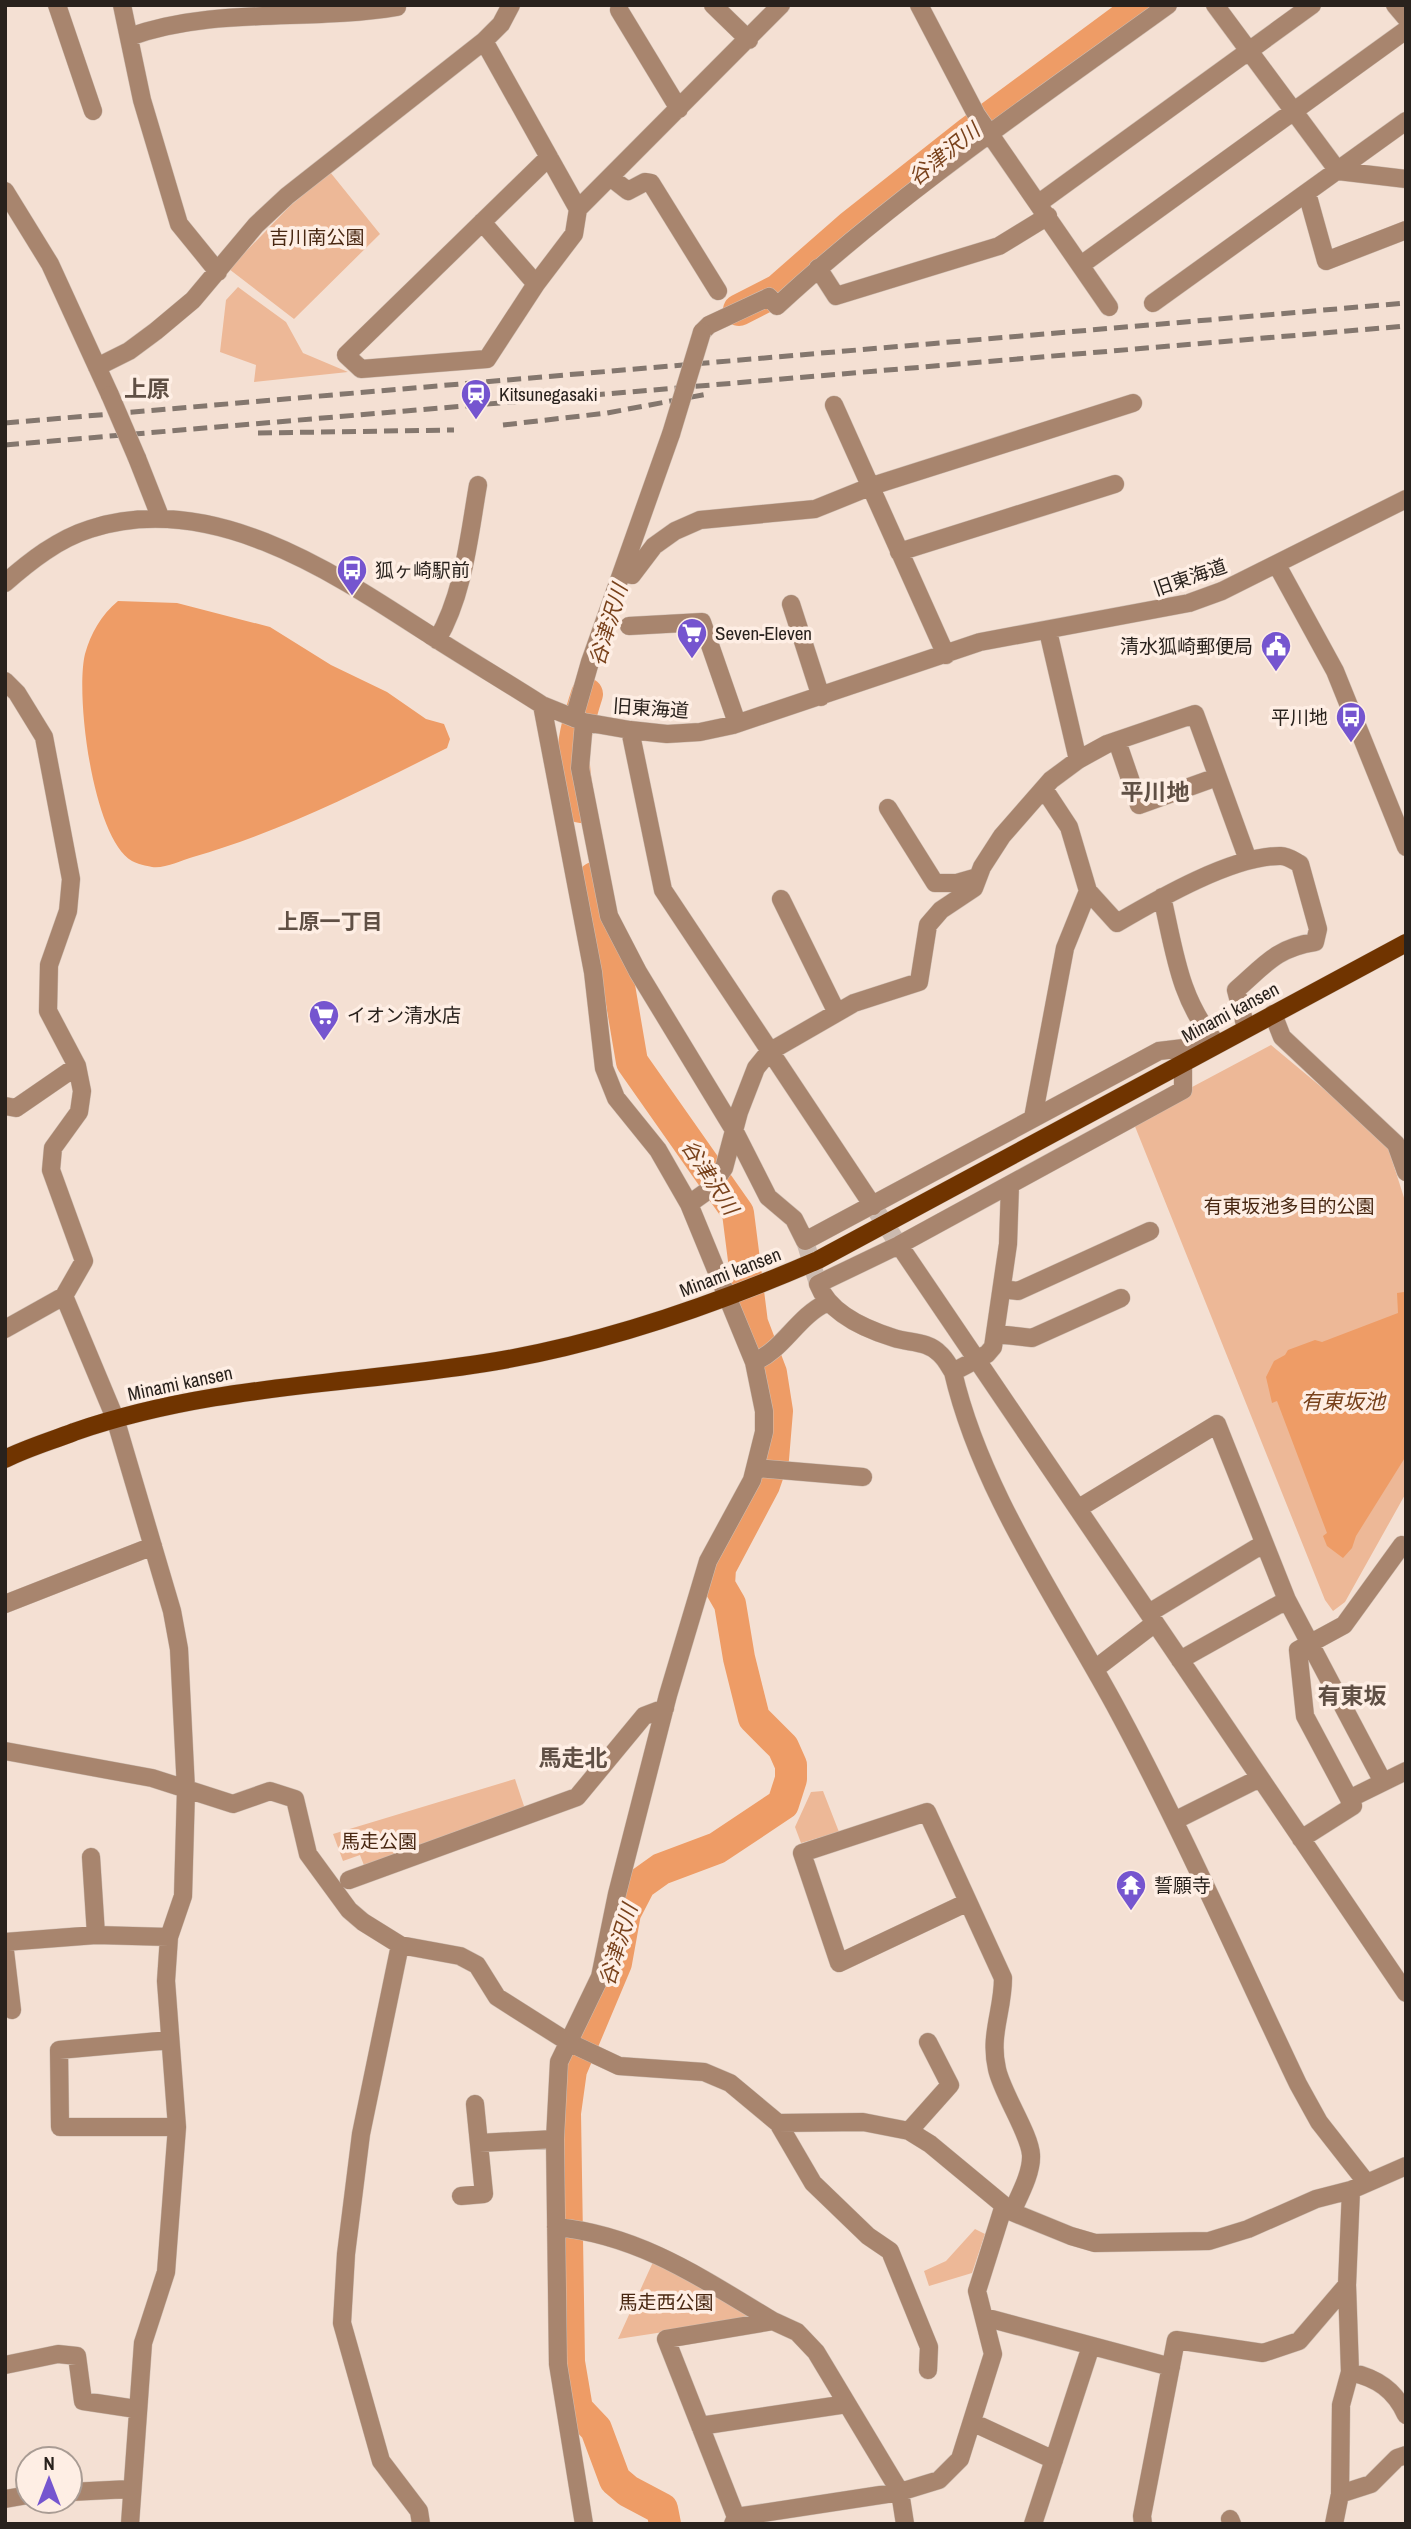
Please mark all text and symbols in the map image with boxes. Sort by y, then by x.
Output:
water label: 谷津沢川 [902,115,987,192]
park label: 吉川南公園 [269,224,365,250]
district label: 上原 [124,373,170,404]
station icon: Kitsunegasaki [459,377,493,421]
place label: Kitsunegasaki [499,381,598,407]
street label: 旧東海道 [1150,552,1230,602]
bus stop icon: 狐ヶ崎駅前 [335,553,369,597]
place label: 狐ヶ崎駅前 [375,557,470,583]
water label: 谷津沢川 [582,579,635,669]
supermarket icon: Seven-Eleven [675,616,709,660]
place label: Seven-Eleven [715,620,812,646]
public building icon: 清水狐崎郵便局 [1259,629,1293,673]
place label: 清水狐崎郵便局 [1120,633,1253,659]
street label: 旧東海道 [612,692,690,724]
bus stop icon: 平川地 [1334,700,1368,744]
place label: 平川地 [1271,704,1328,730]
district label: 平川地 [1121,776,1190,807]
district label: 上原一丁目 [278,907,383,936]
street label: Minami kansen [1177,976,1283,1048]
supermarket icon: イオン清水店 [307,998,341,1042]
place label: イオン清水店 [347,1002,461,1028]
water label: 谷津沢川 [675,1134,746,1222]
park label: 有東坂池多目的公園 [1203,1193,1375,1219]
street label: Minami kansen [676,1241,784,1303]
street label: Minami kansen [125,1359,235,1407]
water label: 有東坂池 [1301,1387,1387,1416]
district label: 有東坂 [1318,1680,1387,1711]
district label: 馬走北 [539,1742,608,1773]
park label: 馬走公園 [341,1828,417,1854]
temple icon: 誓願寺 [1114,1868,1148,1912]
place label: 誓願寺 [1154,1872,1211,1898]
water label: 谷津沢川 [592,1899,645,1989]
park label: 馬走西公園 [618,2289,714,2315]
north arrow [14,2445,84,2515]
text: N [43,2450,55,2476]

